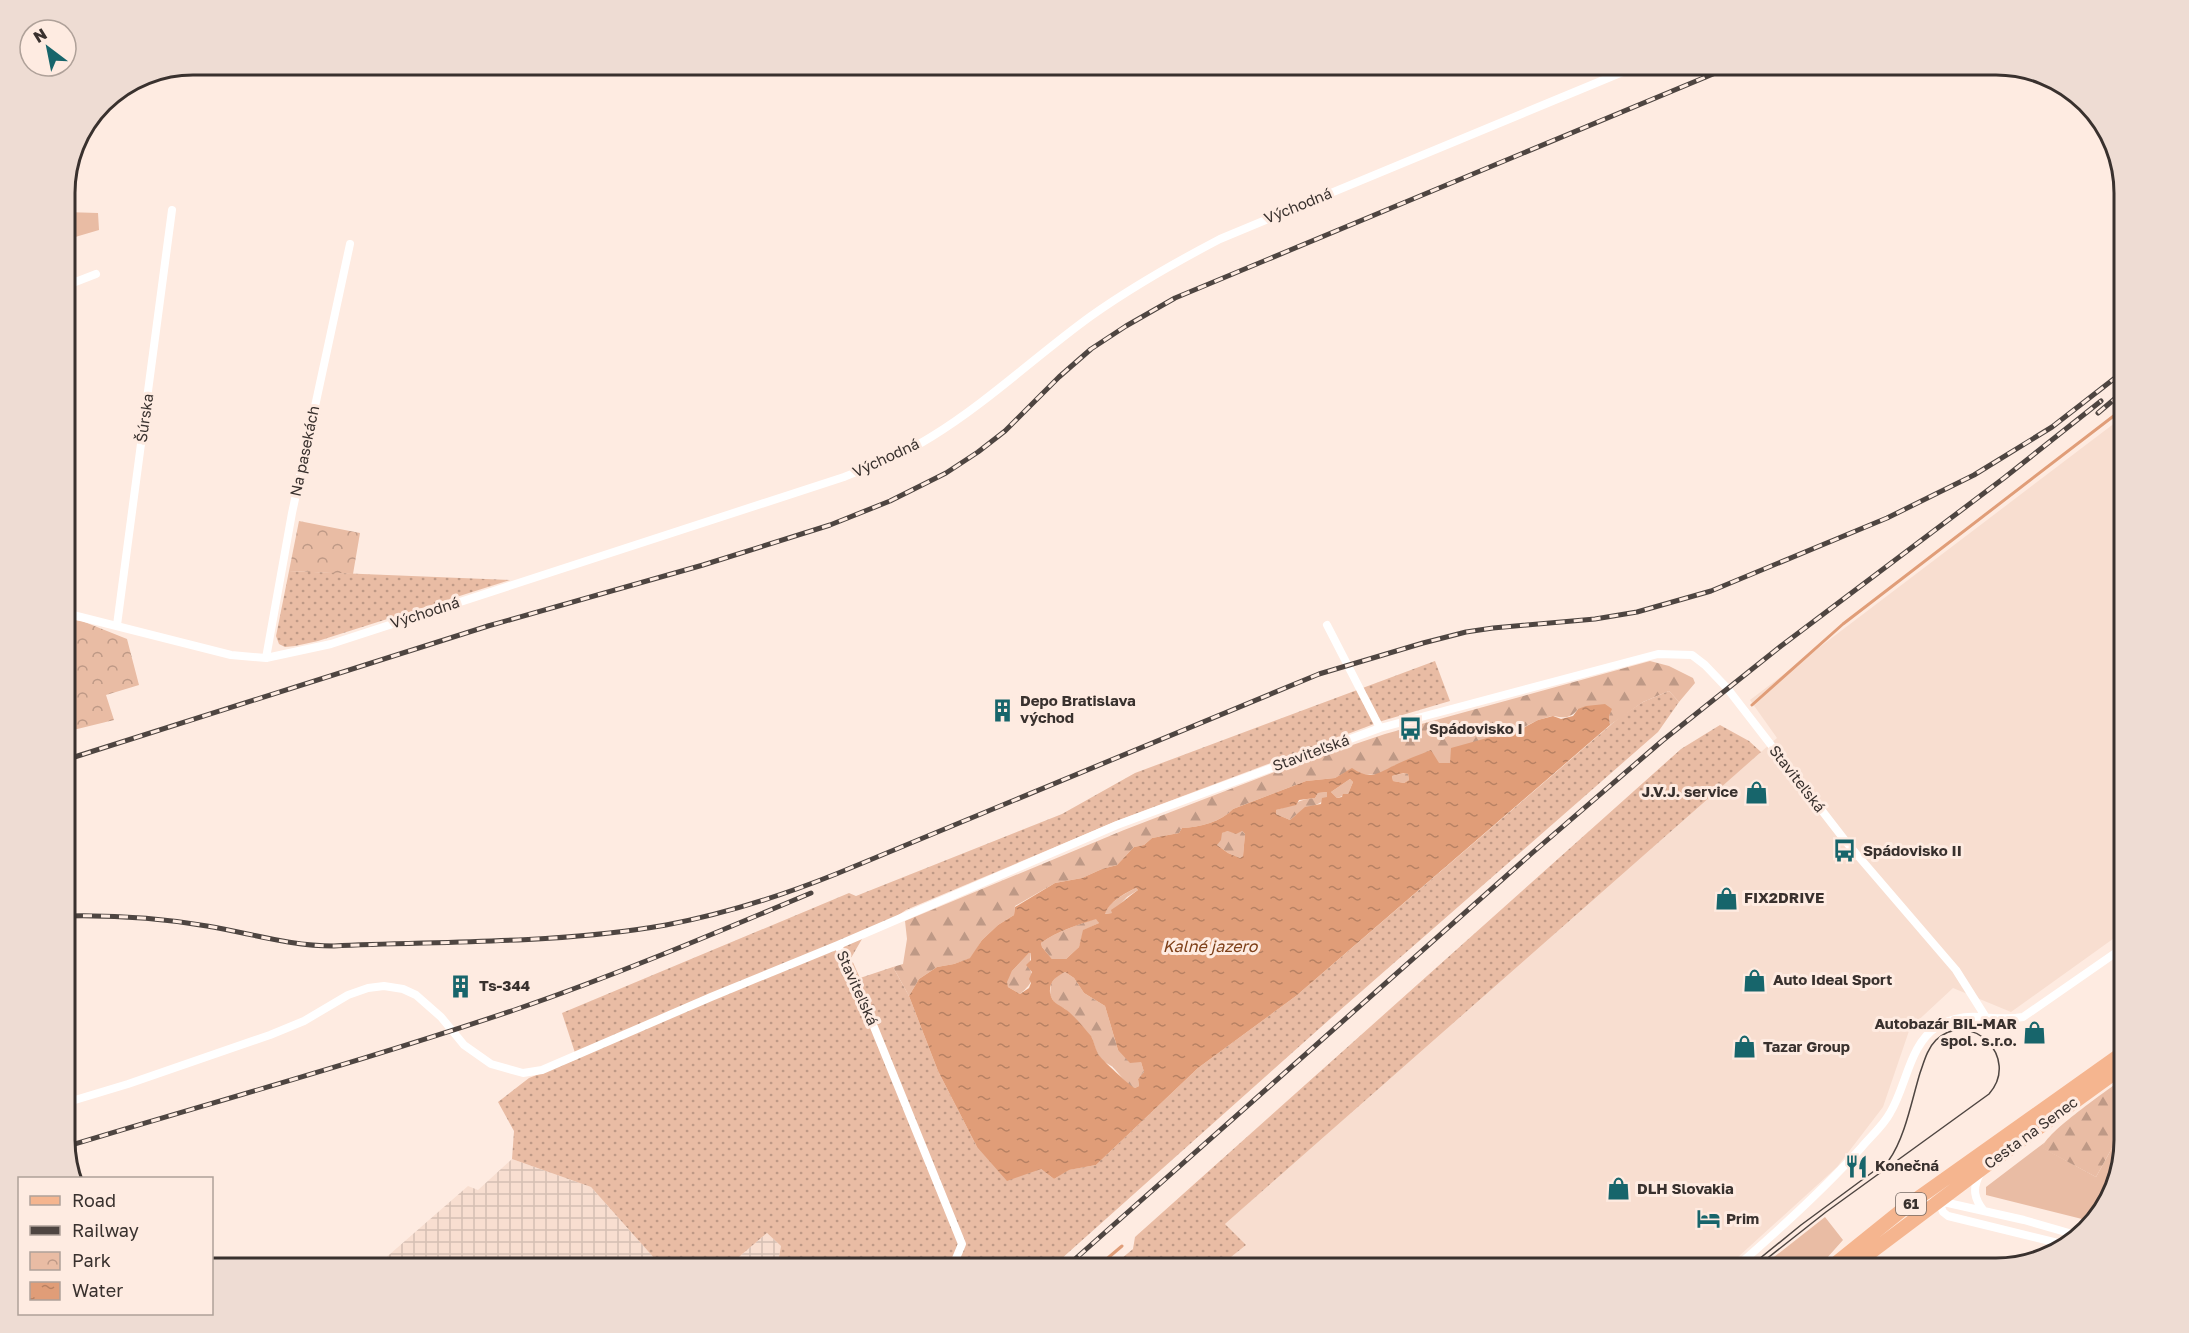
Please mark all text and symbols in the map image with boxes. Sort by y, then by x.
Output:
north arrow [18,18,78,78]
text: N [30,24,51,47]
street label: Východná [1261,183,1334,227]
street label: Šúrska [132,392,156,444]
street label: Na pasekách [286,404,322,498]
street label: Východná [849,434,922,480]
street label: Východná [388,592,461,632]
place label: Depo Bratislava východ [1020,691,1136,726]
building icon: Depo Bratislava východ [989,697,1015,723]
bus stop icon: Spádovisko I [1398,716,1424,742]
place label: Spádovisko I [1429,719,1523,737]
street label: Staviteľská [1270,730,1351,774]
street label: Staviteľská [1766,741,1830,816]
shop icon: J.V.J. service [1743,779,1769,805]
place label: J.V.J. service [1642,782,1738,800]
bus stop icon: Spádovisko II [1832,838,1858,864]
place label: Spádovisko II [1863,841,1962,859]
shop icon: FIX2DRIVE [1713,885,1739,911]
place label: FIX2DRIVE [1744,888,1824,906]
water label: Kalné jazero [1163,936,1259,956]
street label: Staviteľská [833,947,882,1028]
shop icon: Auto Ideal Sport [1742,967,1768,993]
place label: Auto Ideal Sport [1773,970,1892,988]
building icon: Ts-344 [448,973,474,999]
place label: Ts-344 [479,976,530,994]
place label: Autobazár BIL-MAR spol. s.r.o. [1874,1014,2017,1049]
shop icon: Autobazár BIL-MAR spol. s.r.o. [2022,1020,2048,1046]
shop icon: Tazar Group [1732,1034,1758,1060]
place label: Tazar Group [1763,1037,1850,1055]
street label: Cesta na Senec [1980,1092,2081,1172]
restaurant icon: Konečná [1844,1153,1870,1179]
place label: Konečná [1875,1156,1939,1174]
shop icon: DLH Slovakia [1606,1176,1632,1202]
legend [18,1177,213,1315]
place label: DLH Slovakia [1637,1179,1734,1197]
text: Road [72,1189,116,1211]
road number: 61 [1896,1193,1926,1215]
hotel icon: Prim [1695,1206,1721,1232]
place label: Prim [1726,1209,1759,1227]
text: Railway [72,1219,139,1241]
text: Park [72,1249,111,1271]
text: Water [72,1279,123,1301]

